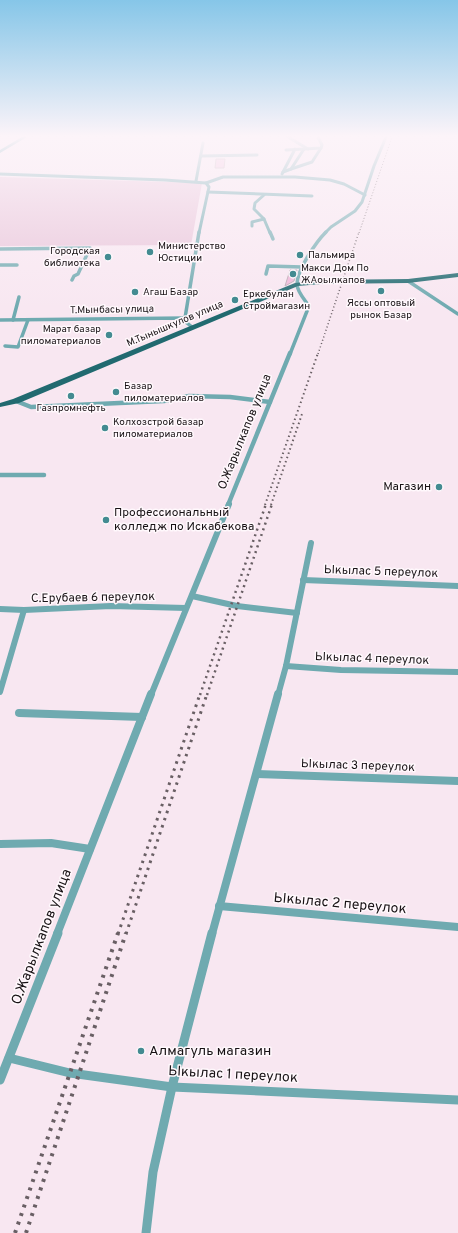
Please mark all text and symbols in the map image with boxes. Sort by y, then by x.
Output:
place label: Министерство Юстиции [158,240,226,265]
place label: Городская библиотека [44,245,100,270]
marker: Министерство Юстиции [145,247,155,257]
place label: Пальмира [308,249,355,262]
marker: Пальмира [295,250,305,260]
marker: Городская библиотека [103,252,113,262]
place label: Макси Дом По ЖАоылкапов [301,262,369,287]
marker: Макси Дом По ЖАоылкапов [288,269,298,279]
place label: Агаш Базар [143,286,199,299]
marker: Яссы оптовый рынок Базар [376,286,386,296]
marker: Агаш Базар [130,287,140,297]
place label: Еркебулан Строймагазин [243,288,310,313]
marker: Еркебулан Строймагазин [230,295,240,305]
place label: Яссы оптовый рынок Базар [347,297,415,322]
street label: М.Тынышкулов улица [125,298,225,350]
street label: Т.Мынбасы улица [70,303,154,317]
place label: Марат базар пиломатериалов [21,323,101,348]
marker: Марат базар пиломатериалов [104,330,114,340]
street label: О.Жарылкапов улица [214,372,276,492]
place label: Базар пиломатериалов [124,380,204,405]
marker: Базар пиломатериалов [111,387,121,397]
marker: Газпромнефть [66,391,76,401]
place label: Газпромнефть [36,402,106,415]
place label: Колхозстрой базар пиломатериалов [113,416,204,441]
marker: Колхозстрой базар пиломатериалов [100,423,110,433]
place label: Магазин [383,479,431,495]
marker: Магазин [434,482,444,492]
place label: Профессиональный колледж по Искабекова [114,505,254,535]
marker: Профессиональный колледж по Искабекова [101,515,111,525]
street label: Ыкылас 5 переулок [324,562,439,582]
street label: С.Ерубаев 6 переулок [31,589,155,607]
street label: Ыкылас 4 переулок [315,649,430,669]
street label: Ыкылас 3 переулок [301,756,415,776]
street label: О.Жарылкапов улица [8,867,76,1007]
street label: Ыкылас 2 переулок [273,890,407,918]
place label: Алмагуль магазин [149,1043,271,1060]
marker: Алмагуль магазин [136,1046,146,1056]
street label: Ыкылас 1 переулок [168,1063,298,1087]

